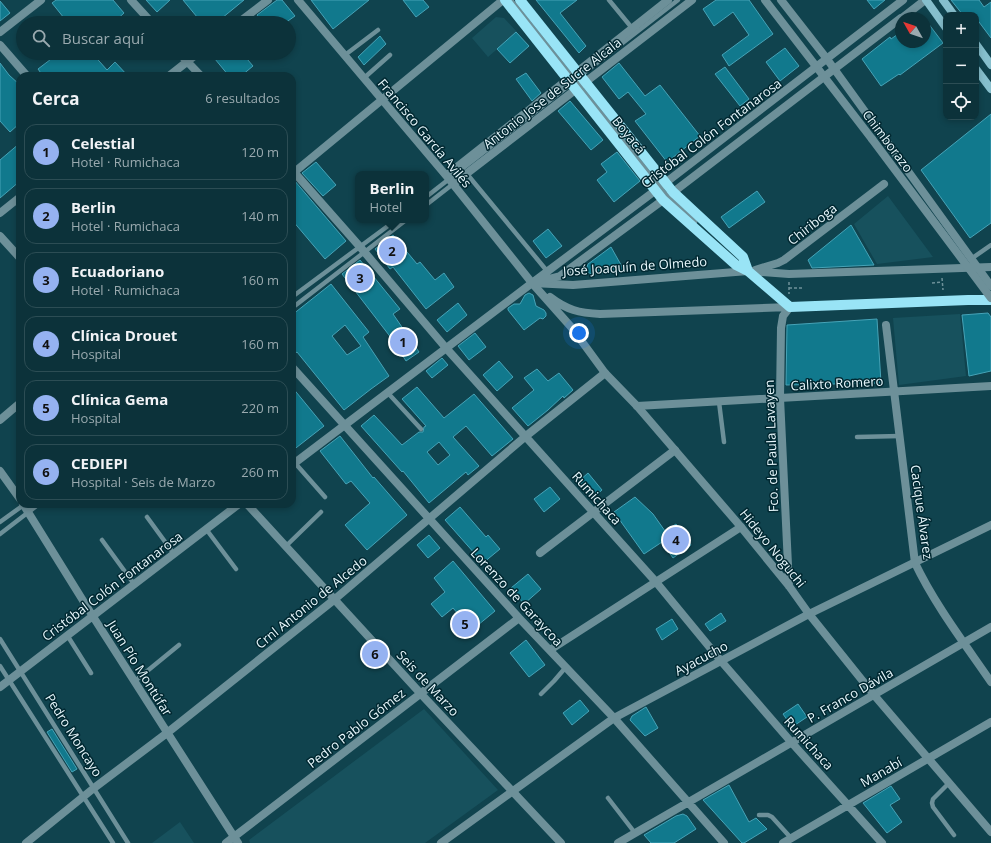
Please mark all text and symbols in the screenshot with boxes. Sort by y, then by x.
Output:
north arrow [895,12,931,48]
map controls [943,12,979,120]
button: + [943,12,979,48]
search box [16,16,296,60]
icon: search [30,27,52,49]
text: Buscar aquí [62,28,144,48]
street label: Antonio Jose de Sucre Alcala [479,33,625,153]
button: − [943,48,979,84]
street label: Cristóbal Colón Fontanarosa [637,74,785,192]
street label: Francisco García Avilés [374,75,476,191]
button: locate [943,84,979,120]
text: Cerca [32,87,80,110]
text: 6 resultados [205,89,280,107]
street label: Chimborazo [859,106,917,176]
street label: Boyacá [608,112,650,158]
text: Celestial [71,133,135,153]
text: 1 [42,143,50,161]
text: 120 m [241,143,279,161]
text: Hotel · Rumichaca [71,153,180,171]
popup [355,171,429,223]
text: Berlin [370,178,414,198]
text: Berlin [71,197,116,217]
text: Hotel [370,198,402,216]
street label: Chiriboga [784,199,840,249]
text: 2 [42,207,50,225]
text: 140 m [241,207,279,225]
text: Hotel · Rumichaca [71,217,180,235]
pin: 2 [379,236,405,266]
street label: José Joaquín de Olmedo [560,252,708,280]
text: Ecuadoriano [71,261,164,281]
pin: 3 [347,263,373,293]
text: 3 [42,271,50,289]
text: 160 m [241,271,279,289]
text: Hotel · Rumichaca [71,281,180,299]
your location [569,323,589,343]
text: Clínica Drouet [71,325,177,345]
pin: 1 [390,327,416,357]
text: 4 [42,335,50,353]
text: 160 m [241,335,279,353]
text: Hospital [71,345,121,363]
street label: Calixto Romero [790,372,884,394]
street label: Fco. de Paula Lavayen [760,379,782,513]
text: Clínica Gema [71,389,168,409]
text: 5 [42,399,50,417]
text: 220 m [241,399,279,417]
text: Hospital [71,409,121,427]
text: CEDIEPI [71,453,128,473]
text: 6 [42,463,50,481]
text: 260 m [241,463,279,481]
street label: Cacique Álvarez [906,463,938,561]
street label: Rumichaca [568,467,626,529]
text: Hospital · Seis de Marzo [71,473,215,491]
street label: Hideyo Noguchi [736,505,810,591]
pin: 4 [663,525,689,555]
street label: Cristóbal Colón Fontanarosa [38,527,186,645]
street label: Lorenzo de Garaycoa [467,544,567,650]
street label: Crnl Antonio de Alcedo [251,551,371,653]
pin: 5 [452,609,478,639]
street label: Juan Pío Montúfar [102,615,177,720]
street label: Ayacucho [671,636,731,680]
pin: 6 [362,639,388,669]
street label: Seis de Marzo [393,646,463,720]
street label: P. Franco Dávila [804,663,896,727]
street label: Pedro Pablo Gómez [303,684,409,772]
street label: Pedro Moncayo [41,690,107,780]
street label: Rumichaca [780,712,838,774]
street label: Manabí [857,753,906,791]

